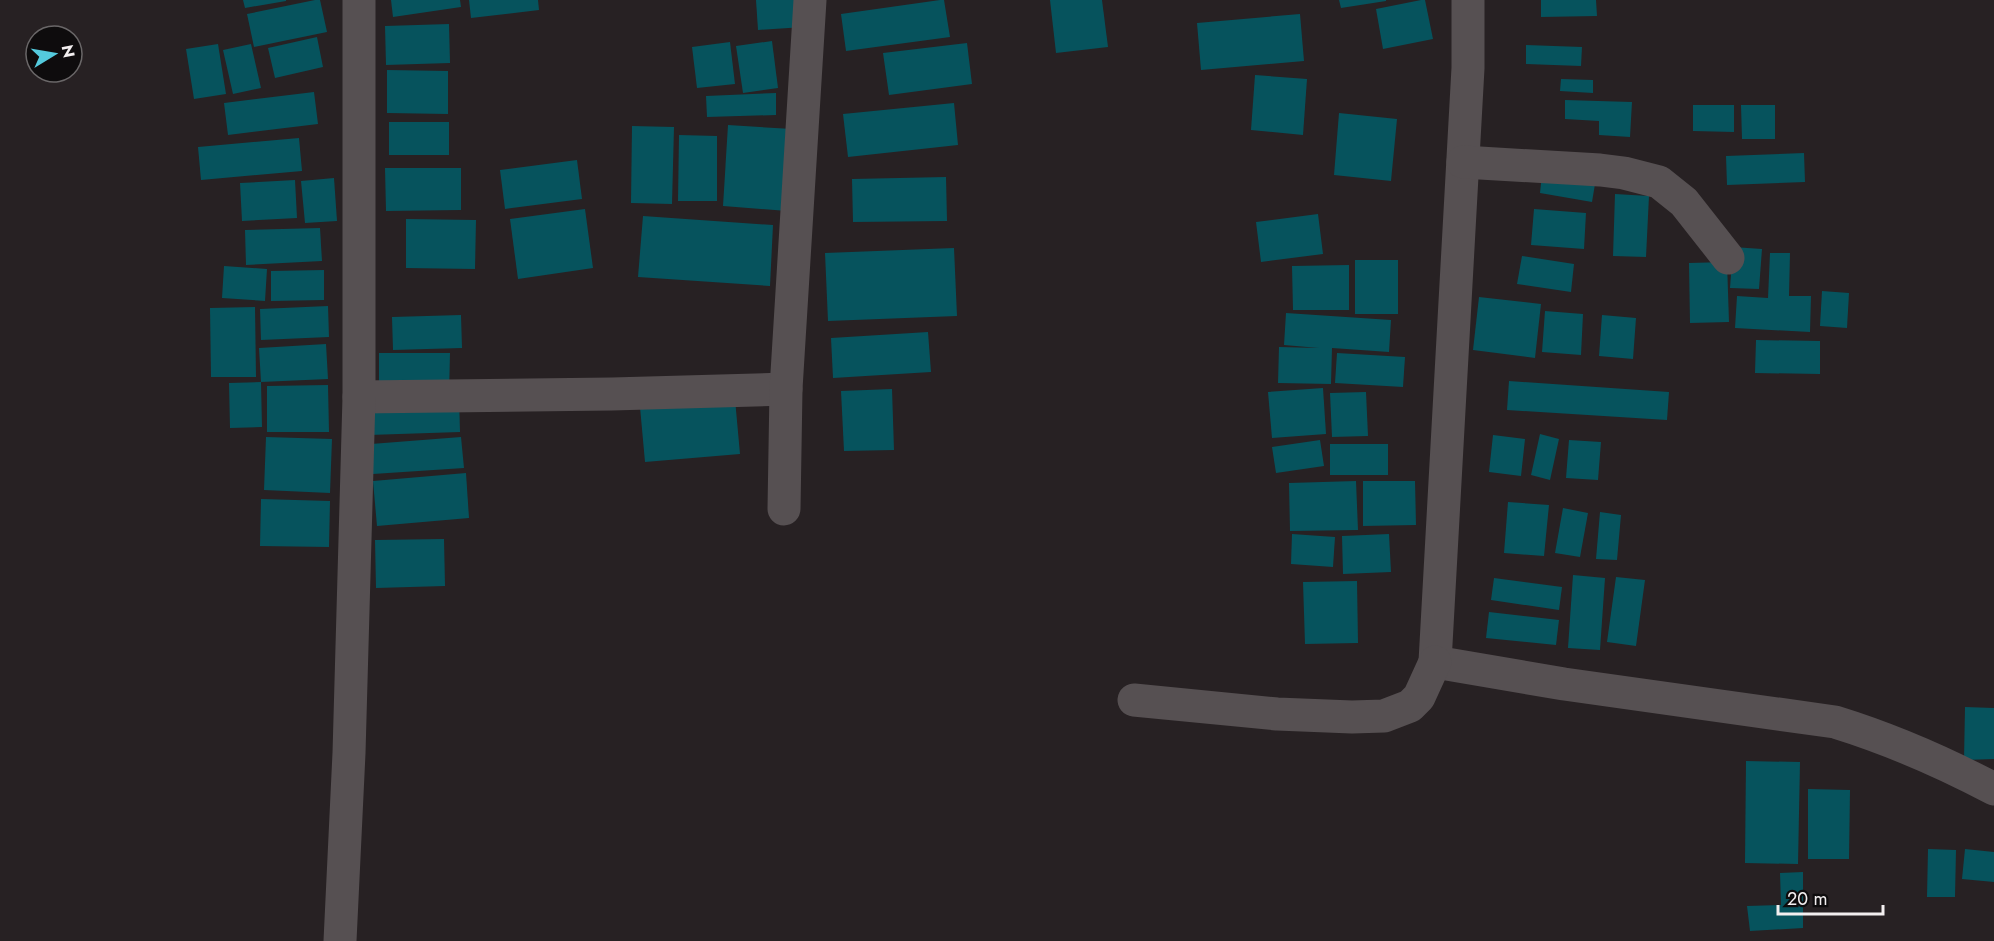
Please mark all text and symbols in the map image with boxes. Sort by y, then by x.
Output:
north arrow [24,24,84,84]
text: N [56,43,81,60]
scale bar [1778,878,1883,916]
text: 20 m [1787,886,1827,912]

